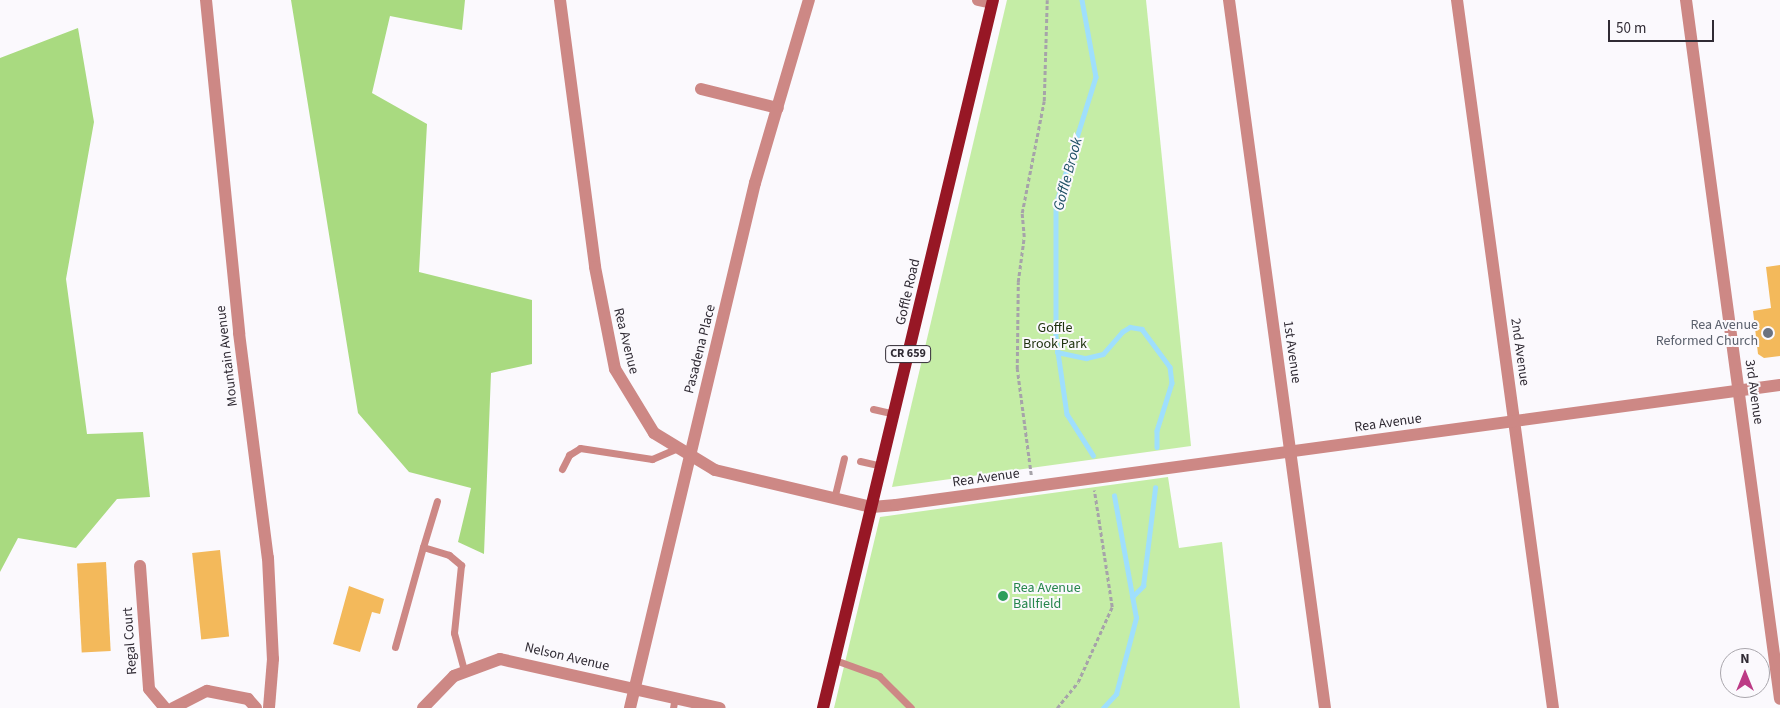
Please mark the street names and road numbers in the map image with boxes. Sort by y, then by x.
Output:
street label: Goffle Road [892,257,924,327]
street label: Pasadena Place [681,303,719,395]
street label: Mountain Avenue [212,305,242,407]
street label: Rea Avenue [610,306,642,376]
street label: 2nd Avenue [1507,317,1533,387]
street label: 1st Avenue [1279,320,1305,384]
road number: CR 659 [884,344,932,364]
street label: 3rd Avenue [1741,358,1767,426]
street label: Rea Avenue [1353,410,1423,436]
street label: Rea Avenue [951,465,1021,491]
street label: Regal Court [119,607,141,675]
street label: Nelson Avenue [523,639,611,675]

